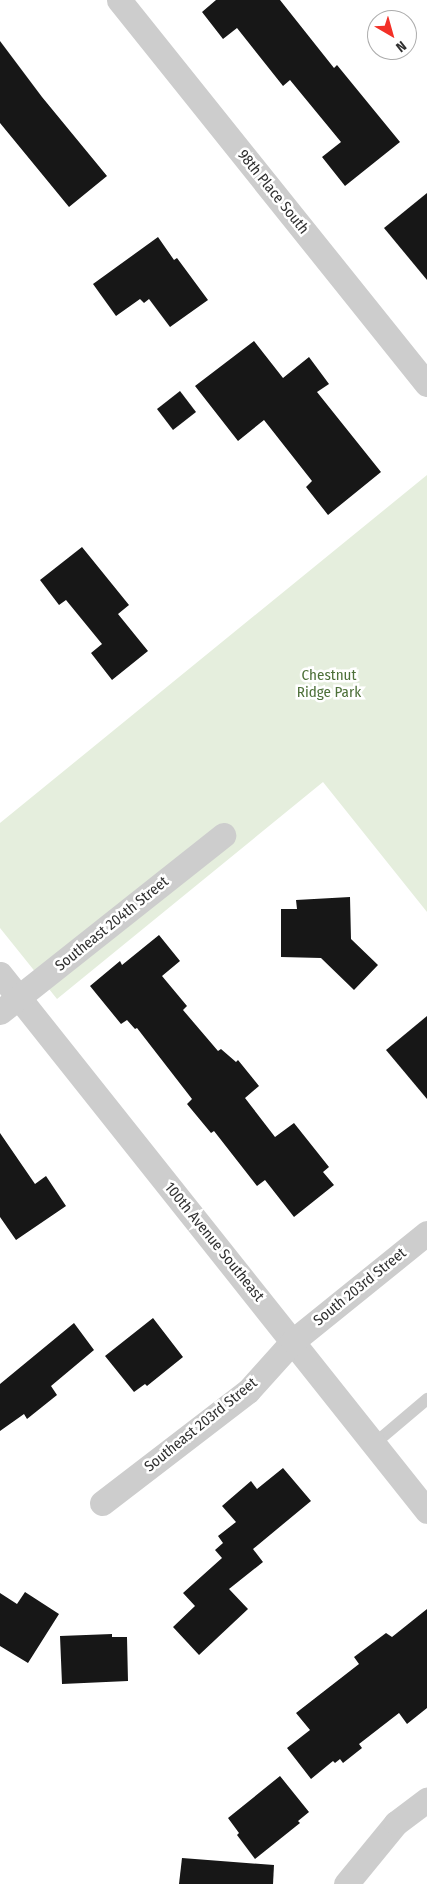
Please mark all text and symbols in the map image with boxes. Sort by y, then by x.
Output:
north arrow [367,10,417,60]
text: N [392,37,409,56]
street label: 98th Place South [234,146,312,238]
park label: Chestnut Ridge Park [297,666,361,701]
street label: Southeast 204th Street [52,873,172,975]
street label: 100th Avenue Southeast [160,1179,268,1305]
street label: South 203rd Street [310,1244,410,1330]
street label: Southeast 203rd Street [141,1374,261,1476]

